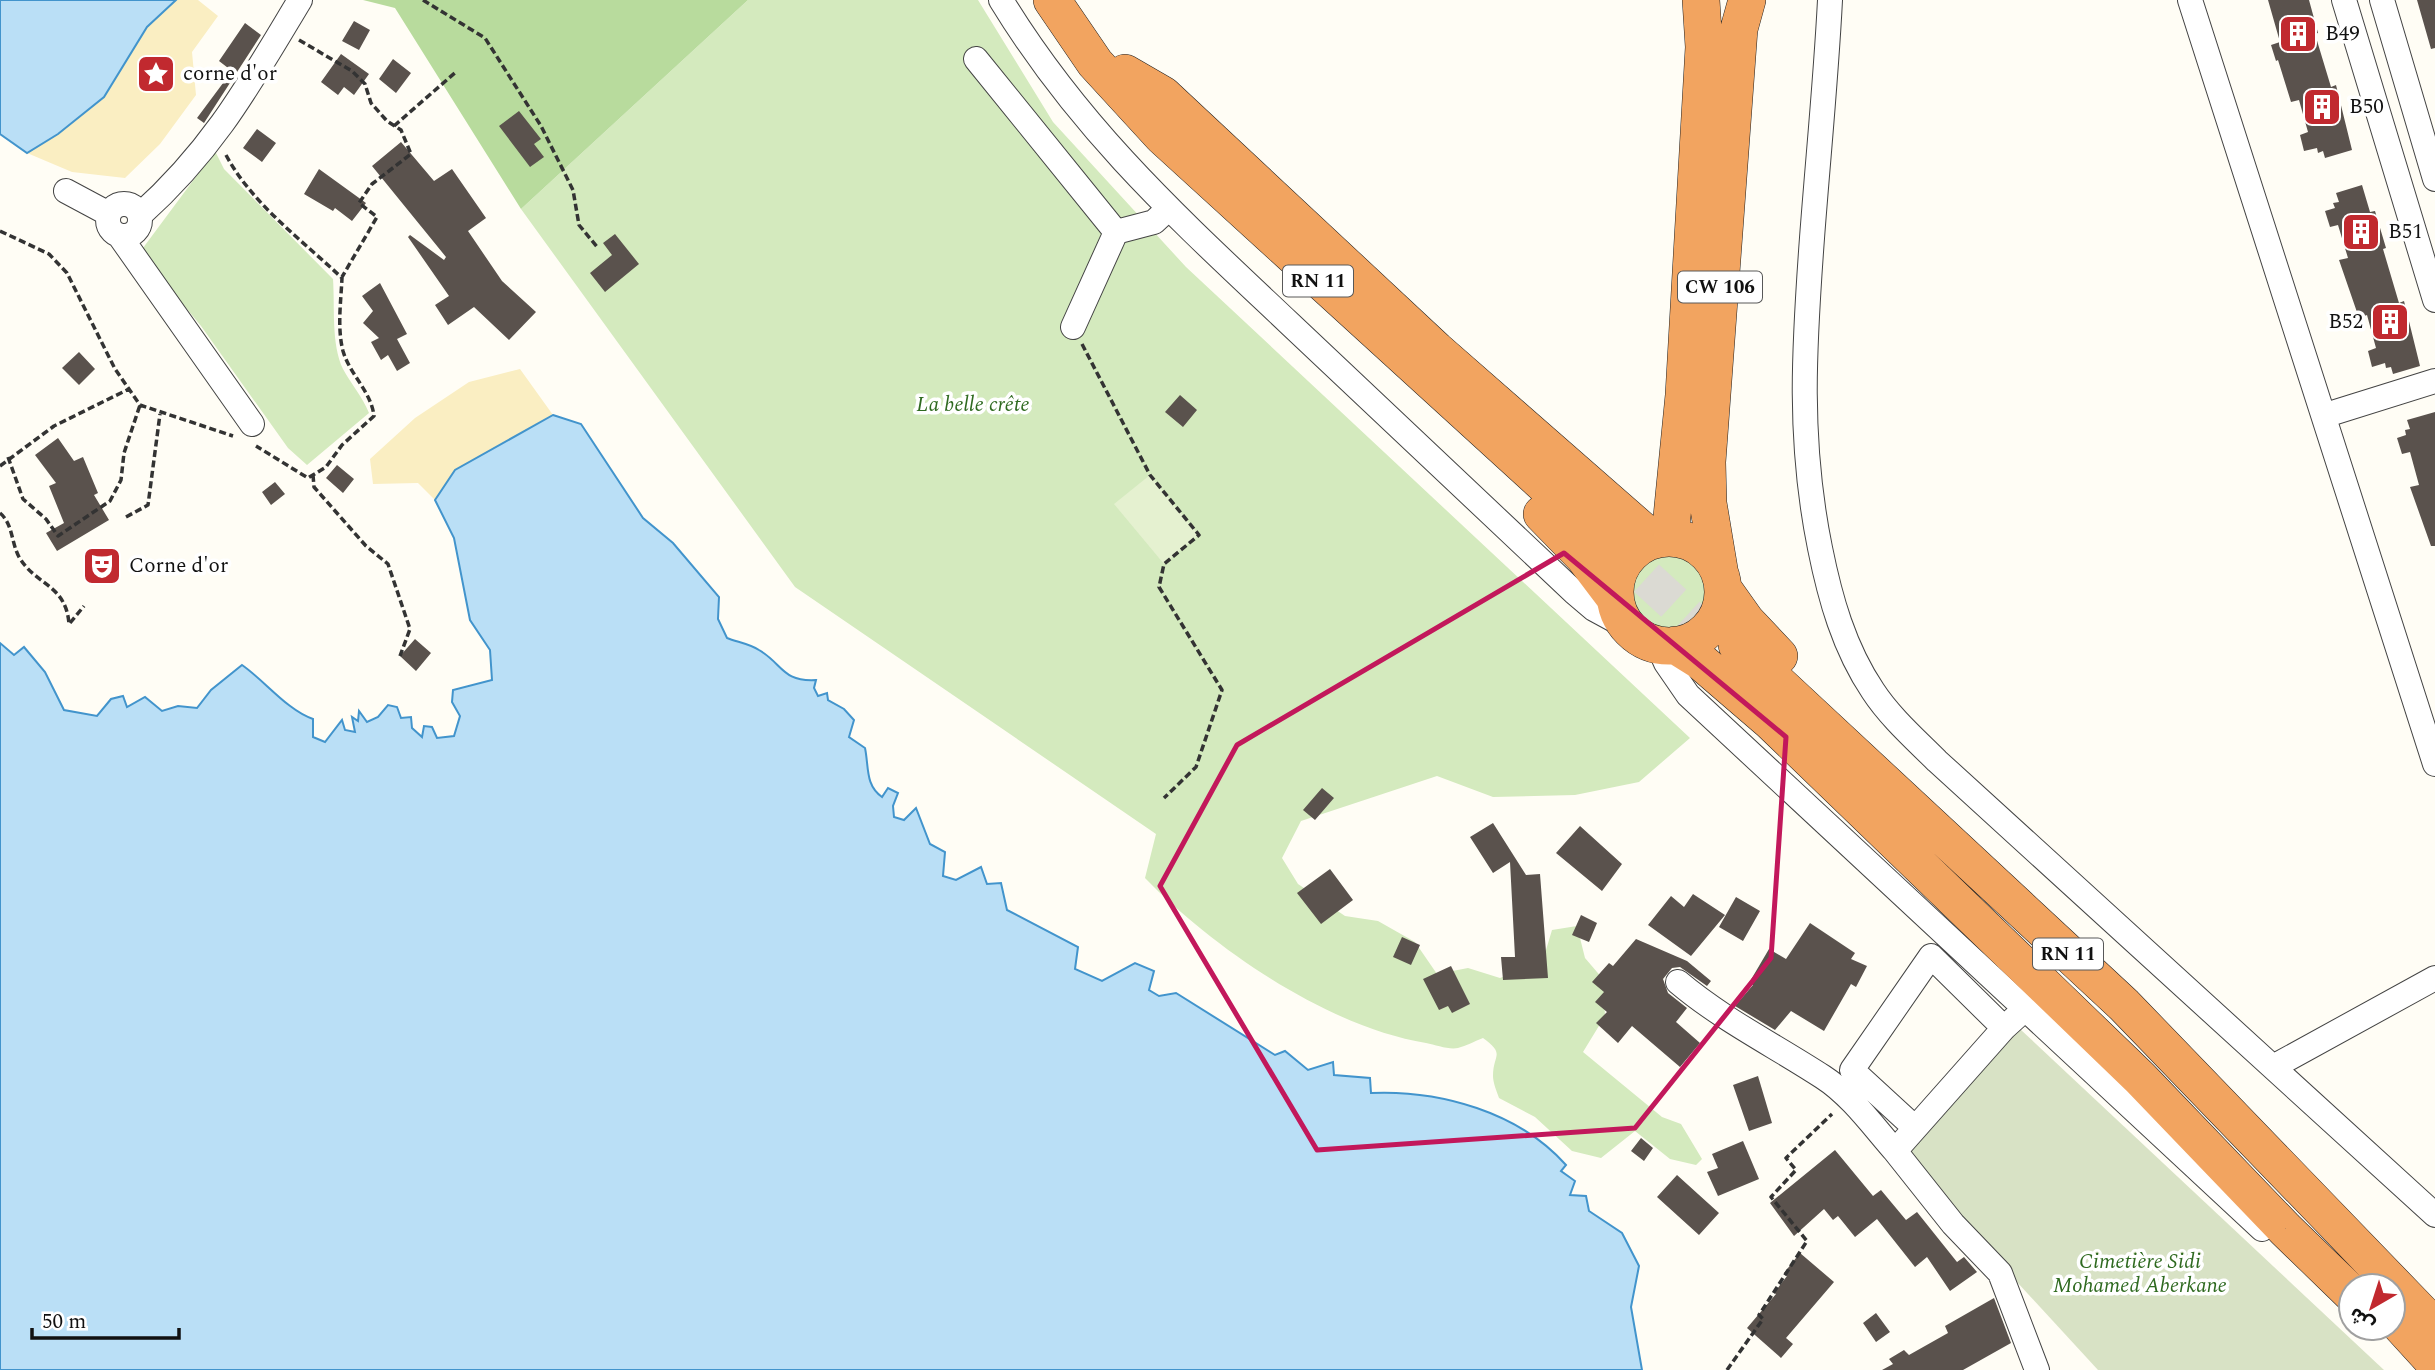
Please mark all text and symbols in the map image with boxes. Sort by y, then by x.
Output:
building icon: B49 [2277,13,2319,55]
place label: B49 [2325,18,2360,50]
place icon: corne d'or [135,53,177,95]
place label: corne d'or [183,58,277,90]
building icon: B50 [2301,86,2343,128]
place label: B50 [2349,91,2384,123]
building icon: B51 [2340,211,2382,253]
place label: B51 [2388,216,2423,248]
road number: RN 11 [1283,266,1353,296]
road number: CW 106 [1678,272,1762,302]
building icon: B52 [2369,301,2411,343]
place label: B52 [2328,306,2363,338]
park label: La belle crête [916,389,1030,421]
theatre icon: Corne d'or [81,545,123,587]
place label: Corne d'or [129,550,228,582]
road number: RN 11 [2033,938,2103,970]
park label: Cimetière Sidi Mohamed Aberkane [2053,1246,2227,1302]
north arrow [2337,1272,2407,1342]
scale bar [32,1296,178,1340]
text: ش [2343,1300,2381,1339]
text: 50 m [42,1306,86,1338]

